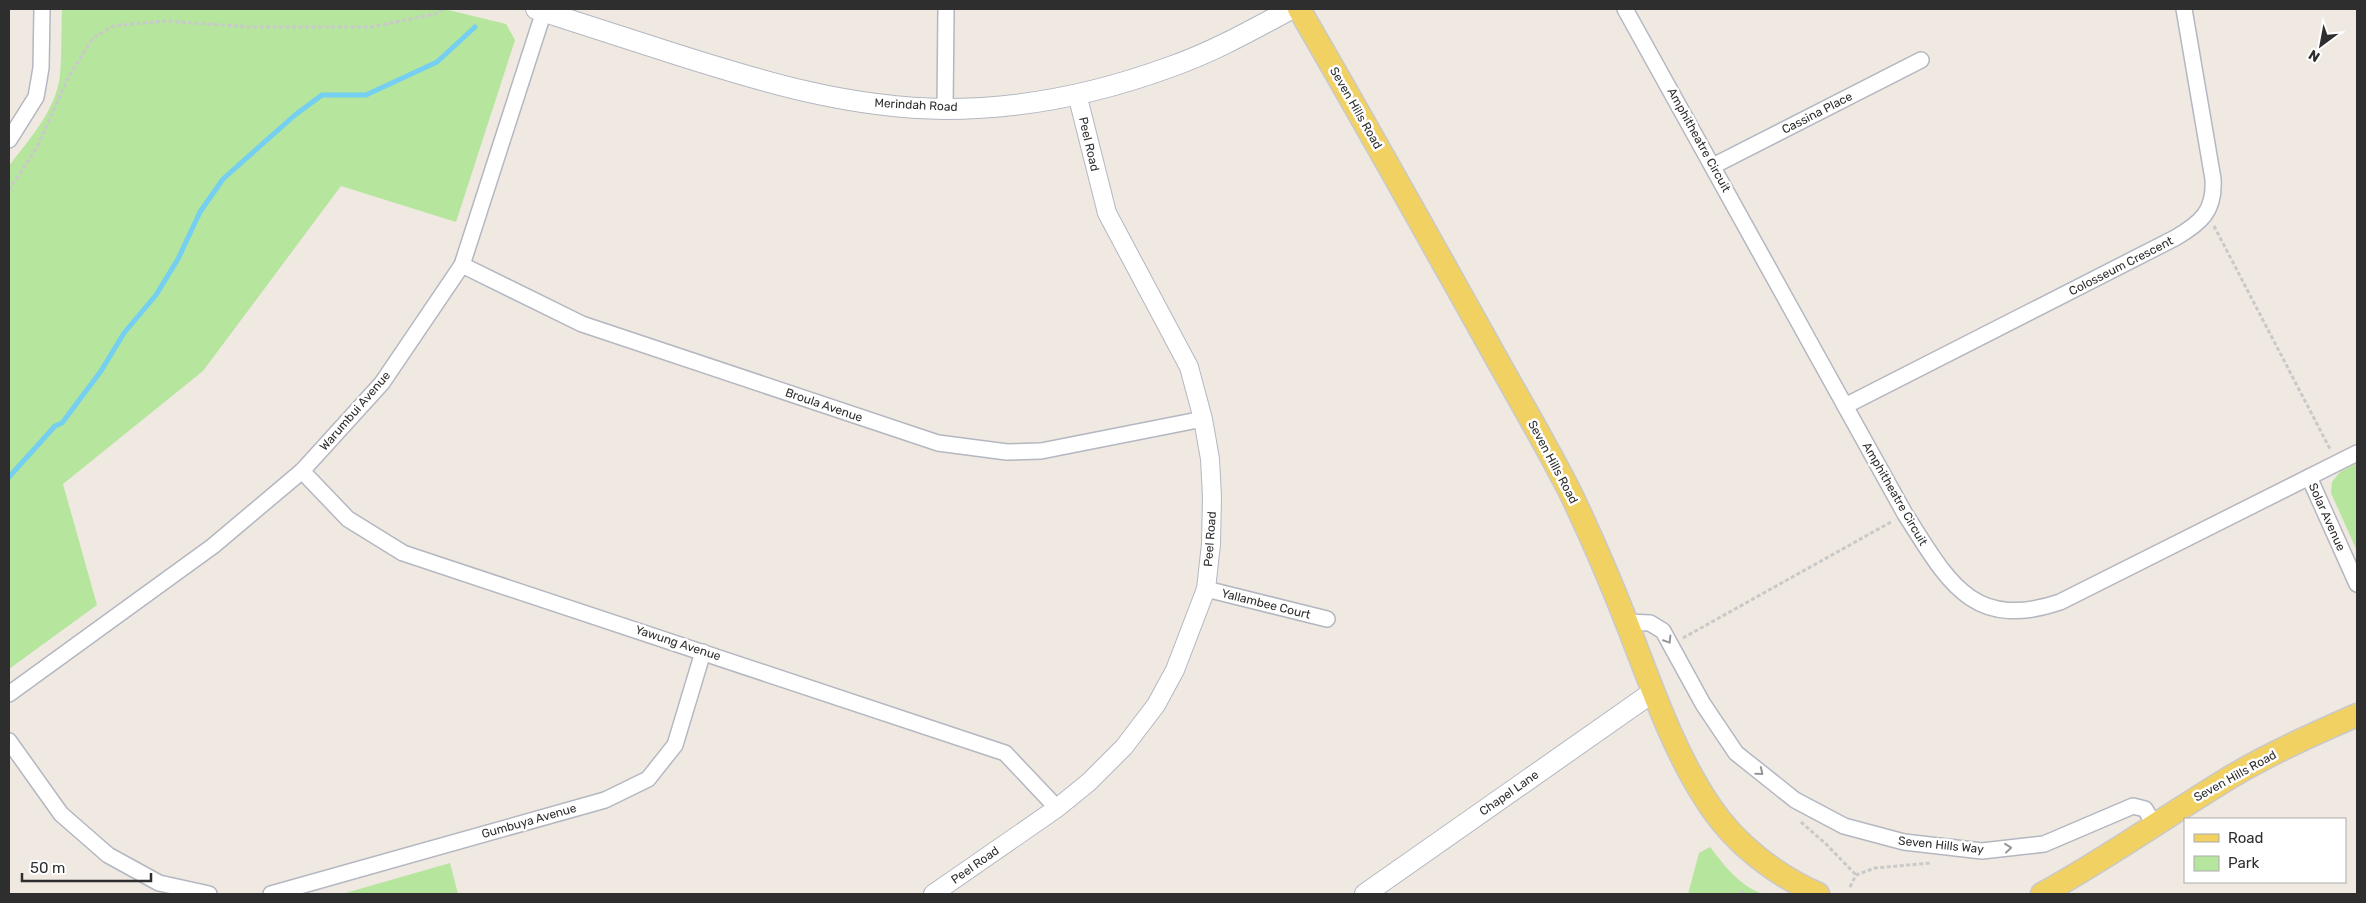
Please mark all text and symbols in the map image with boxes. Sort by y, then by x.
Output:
north arrow [2296,20,2346,70]
text: N [2306,46,2323,65]
street label: Seven Hills Road [1327,65,1385,151]
street label: Amphitheatre Circuit [1665,85,1734,195]
street label: Cassina Place [1779,89,1855,137]
street label: Merindah Road [874,96,958,114]
street label: Peel Road [1076,115,1102,173]
street label: Colosseum Crescent [2067,234,2176,298]
street label: Warumbui Avenue [317,368,393,453]
street label: Broula Avenue [784,385,865,425]
street label: Seven Hills Road [1525,418,1581,506]
street label: Amphitheatre Circuit [1860,440,1930,548]
street label: Solar Avenue [2306,481,2348,553]
street label: Peel Road [1201,511,1219,567]
street label: Yallambee Court [1220,586,1312,622]
street label: Yawung Avenue [633,623,723,664]
one-way arrow [1662,634,1671,643]
street label: Seven Hills Road [2191,748,2279,804]
one-way arrow [1754,766,1763,774]
street label: Chapel Lane [1477,767,1542,819]
street label: Gumbuya Avenue [480,801,578,841]
legend [2184,818,2346,883]
text: Road [2228,829,2264,847]
street label: Seven Hills Way [1898,834,1985,856]
street label: Peel Road [948,843,1002,887]
one-way arrow [2004,843,2012,854]
scale bar [22,850,151,882]
text: Park [2228,854,2259,872]
text: 50 m [30,859,65,877]

